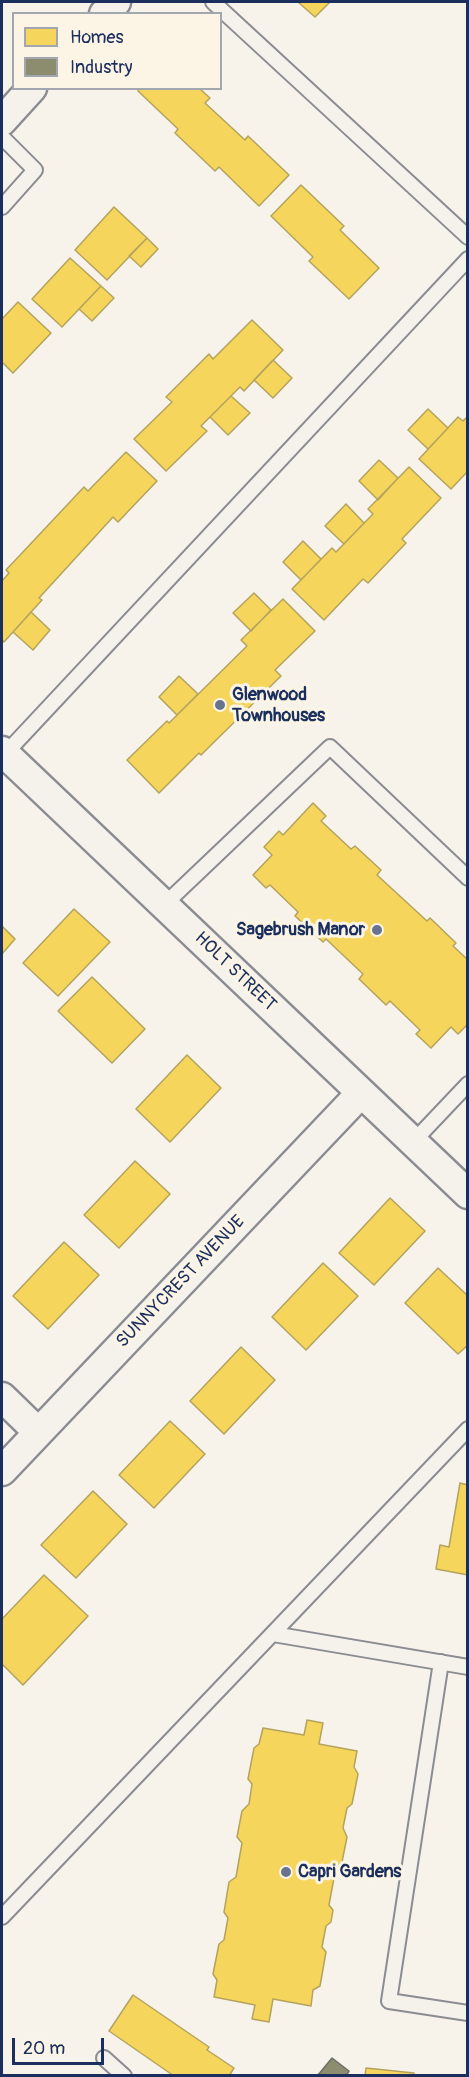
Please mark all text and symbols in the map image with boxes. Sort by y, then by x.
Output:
legend [12,12,222,90]
text: Homes [70,26,123,49]
text: Industry [70,56,133,79]
place label: Glenwood Townhouses [232,684,325,726]
marker: Glenwood Townhouses [213,698,227,712]
place label: Sagebrush Manor [236,919,365,941]
marker: Sagebrush Manor [370,923,384,937]
street label: HOLT STREET [190,928,280,1016]
street label: SUNNYCREST AVENUE [112,1211,250,1353]
place label: Capri Gardens [298,1861,401,1883]
marker: Capri Gardens [279,1865,293,1879]
scale bar [15,2026,106,2064]
text: 20 m [23,2037,65,2060]

